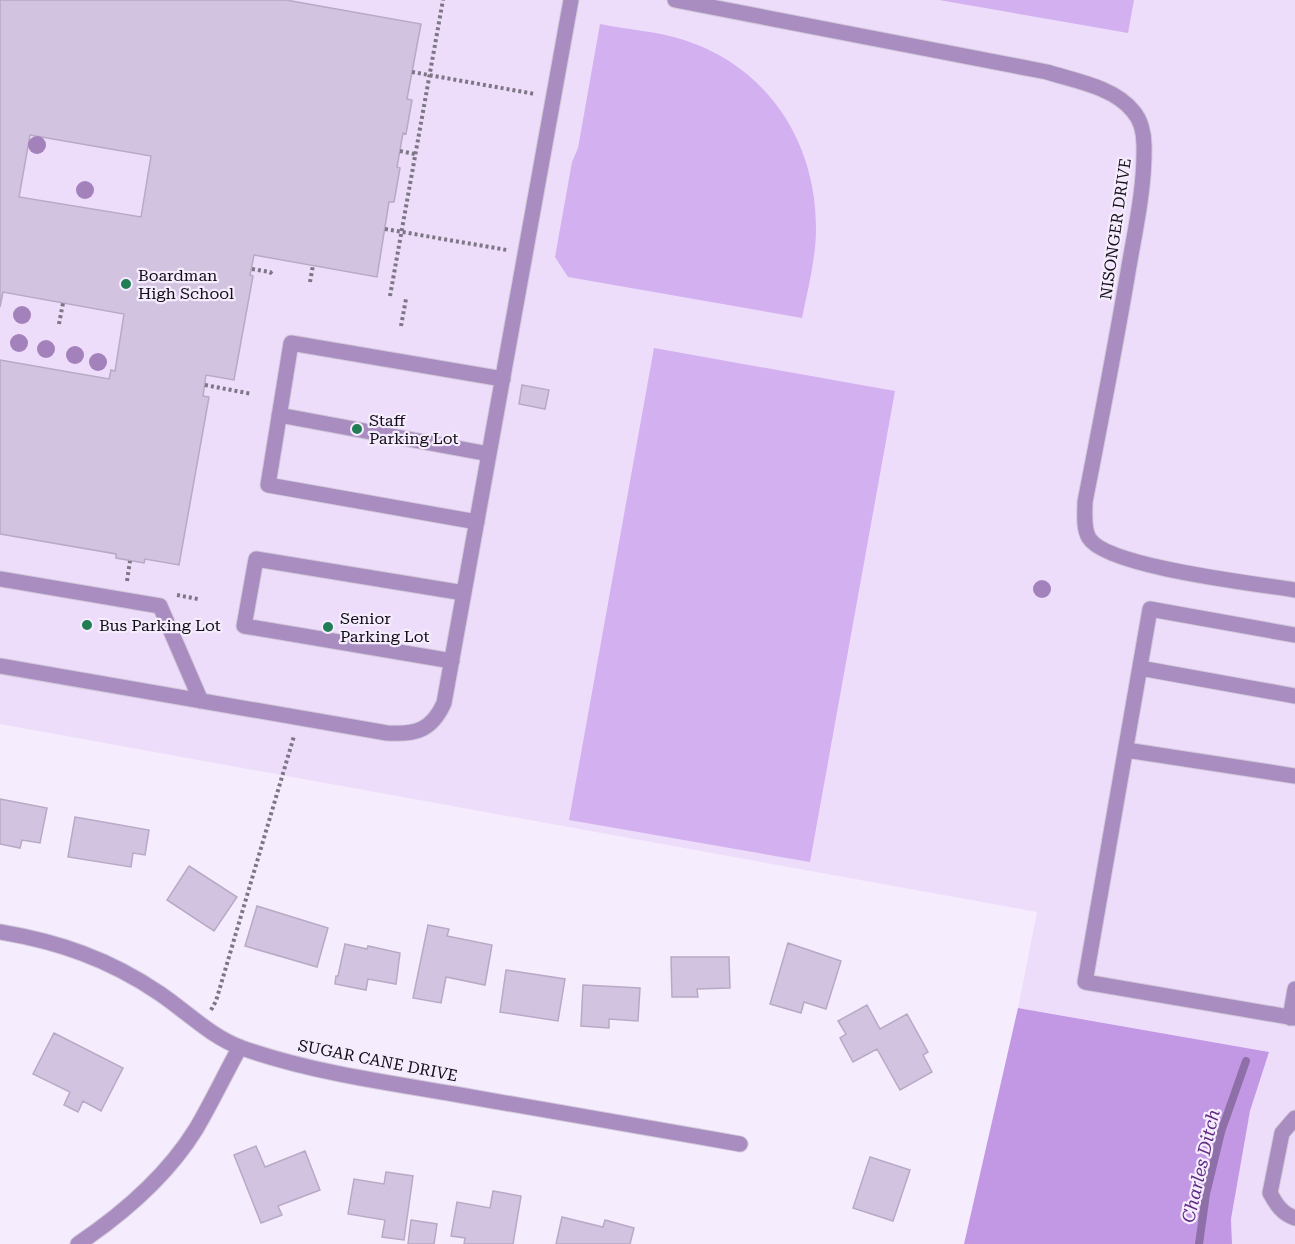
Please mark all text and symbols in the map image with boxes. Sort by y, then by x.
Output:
street label: NISONGER DRIVE [1096,157,1135,301]
place label: Boardman High School [138,266,234,303]
marker: Boardman High School [119,277,133,291]
place label: Staff Parking Lot [369,411,459,448]
marker: Staff Parking Lot [350,422,364,436]
place label: Senior Parking Lot [340,609,430,646]
place label: Bus Parking Lot [99,616,221,635]
marker: Bus Parking Lot [80,618,94,632]
marker: Senior Parking Lot [321,620,335,634]
street label: SUGAR CANE DRIVE [297,1036,459,1085]
water label: Charles Ditch [1177,1107,1224,1225]

